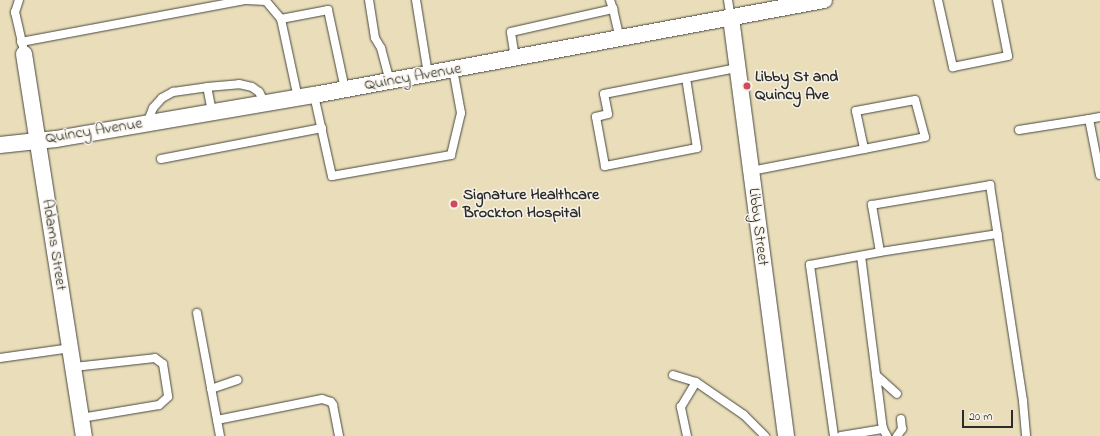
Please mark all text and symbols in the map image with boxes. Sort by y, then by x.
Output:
street label: Quincy Avenue [363,59,463,95]
place label: Libby St and Quincy Ave [755,67,838,105]
marker: Libby St and Quincy Ave [742,81,752,91]
street label: Quincy Avenue [44,114,144,148]
place label: Signature Healthcare Brockton Hospital [463,185,599,223]
street label: Libby Street [744,187,772,267]
street label: Adams Street [37,198,71,292]
marker: Signature Healthcare Brockton Hospital [448,198,460,210]
scale bar [964,402,1015,428]
text: 20 m [969,408,992,426]

